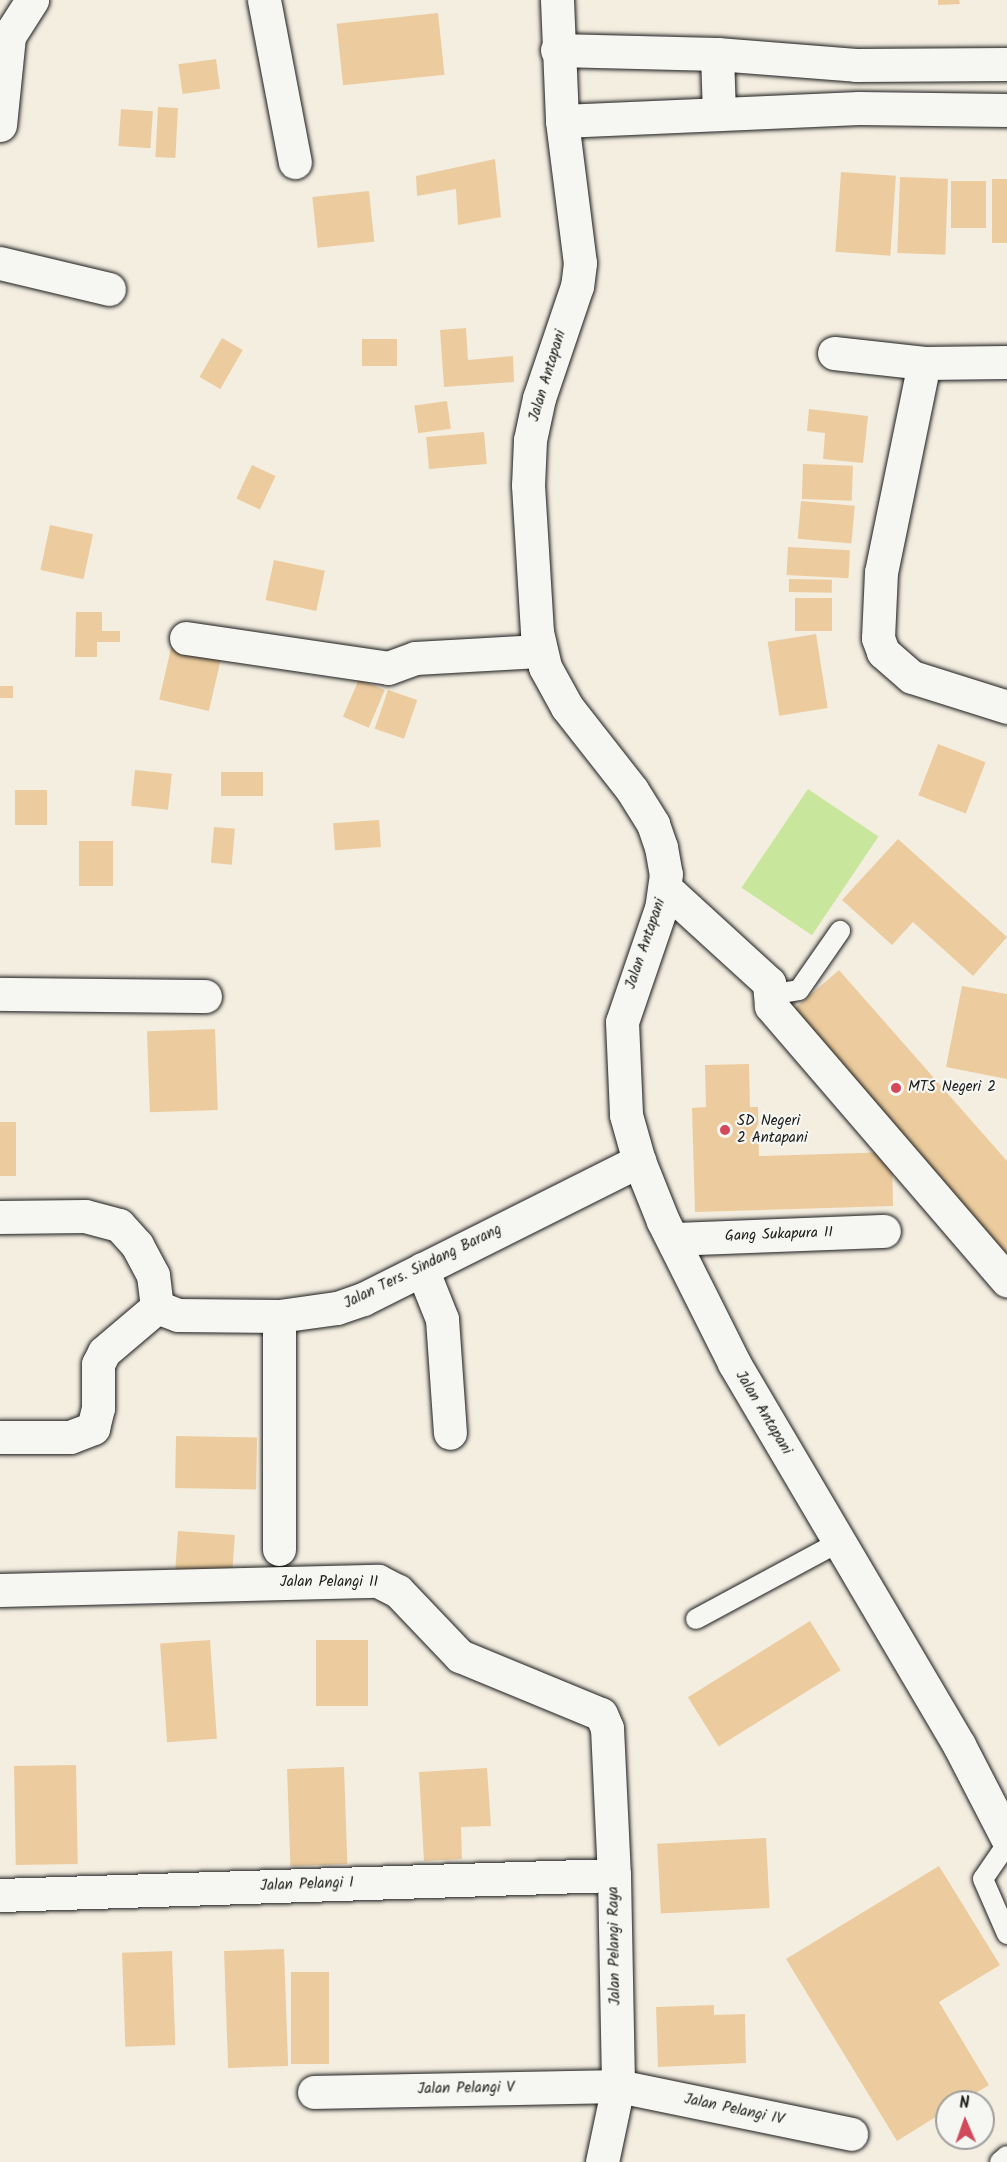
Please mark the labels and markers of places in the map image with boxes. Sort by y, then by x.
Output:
place label: MTS Negeri 2 [908,1079,996,1097]
marker: MTS Negeri 2 [889,1081,903,1095]
place label: SD Negeri 2 Antapani [737,1112,807,1147]
marker: SD Negeri 2 Antapani [718,1123,732,1137]

